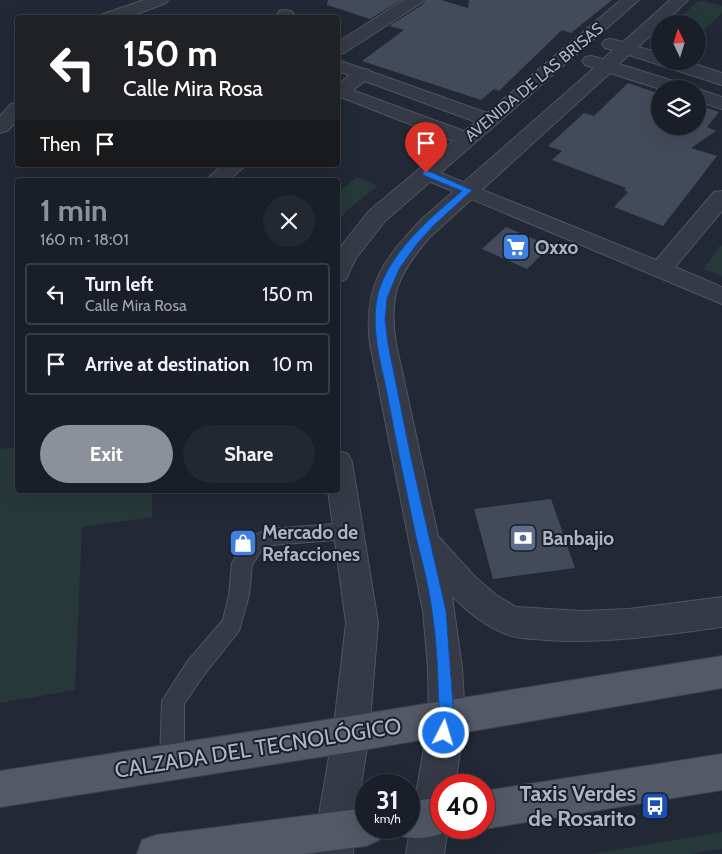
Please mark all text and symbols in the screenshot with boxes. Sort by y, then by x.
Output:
north arrow [651,15,706,70]
map controls [651,15,706,135]
street label: AVENIDA DE LAS BRISAS [461,19,607,145]
text: 150 m [123,32,218,75]
icon: left [40,35,105,100]
text: Calle Mira Rosa [123,75,263,102]
button: layers [651,80,706,135]
pin [405,122,447,173]
icon: arrive [412,129,440,157]
icon: arrive [91,130,119,158]
text: Then [40,133,81,156]
text: 1 min [40,192,108,229]
button: close [263,195,315,247]
text: 160 m · 18:01 [40,230,129,249]
supermarket icon: Oxxo [501,232,531,262]
place label: Oxxo [535,236,579,259]
text: Turn left [85,273,153,296]
icon: left [42,280,70,308]
text: 150 m [262,283,313,306]
text: Calle Mira Rosa [85,296,187,315]
icon: arrive [42,350,70,378]
text: Arrive at destination [85,353,249,376]
text: 10 m [273,353,313,376]
button: Exit [40,425,173,483]
button: Share [183,425,315,483]
place label: Mercado de Refacciones [262,521,360,566]
bank icon: Banbajio [508,523,538,553]
place label: Banbajio [542,527,614,550]
shop icon: Mercado de Refacciones [228,528,258,558]
position arrow [417,706,469,758]
street label: CALZADA DEL TECNOLÓGICO [113,712,403,784]
speed limit sign: 40 [430,774,495,839]
place label: Taxis Verdes de Rosarito [520,780,636,832]
text: 31 [376,785,399,815]
bus stop icon: Taxis Verdes de Rosarito [640,791,670,821]
text: km/h [374,811,401,826]

